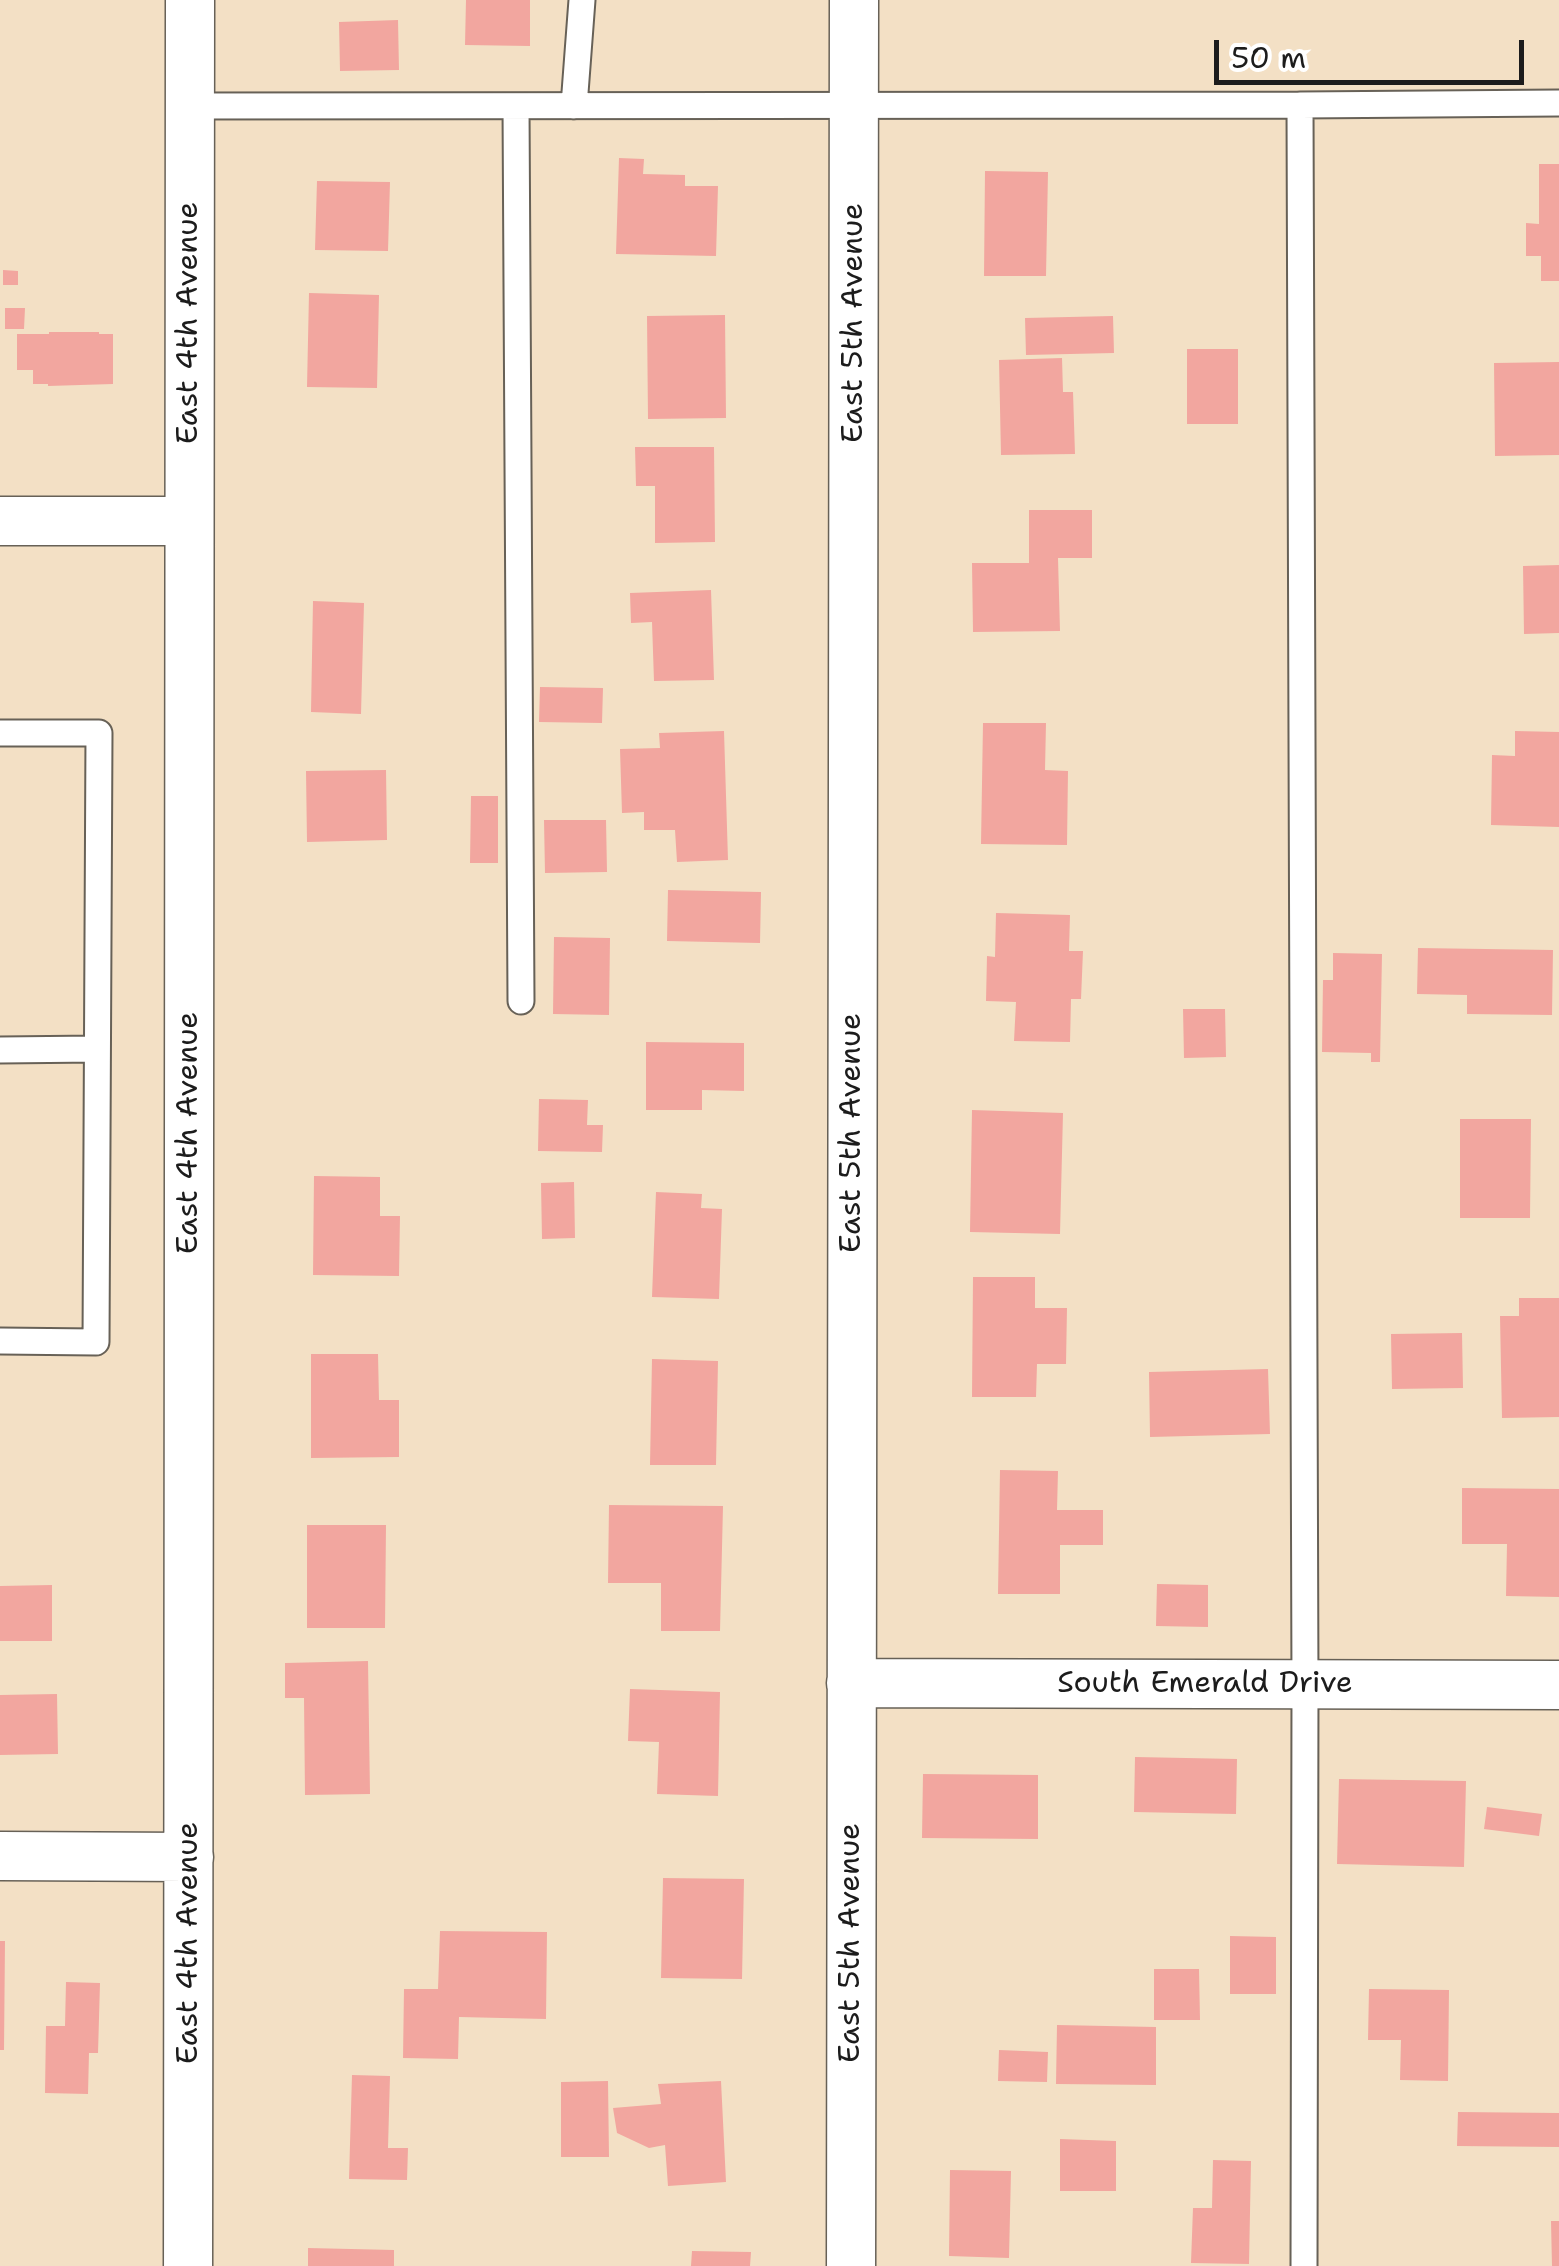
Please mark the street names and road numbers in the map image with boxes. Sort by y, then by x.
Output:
street label: East 4th Avenue [171,202,207,444]
street label: East 5th Avenue [836,203,872,443]
street label: East 4th Avenue [171,1012,207,1254]
street label: East 5th Avenue [834,1013,870,1253]
street label: South Emerald Drive [1057,1666,1353,1702]
street label: East 4th Avenue [171,1822,207,2064]
street label: East 5th Avenue [833,1823,869,2063]

